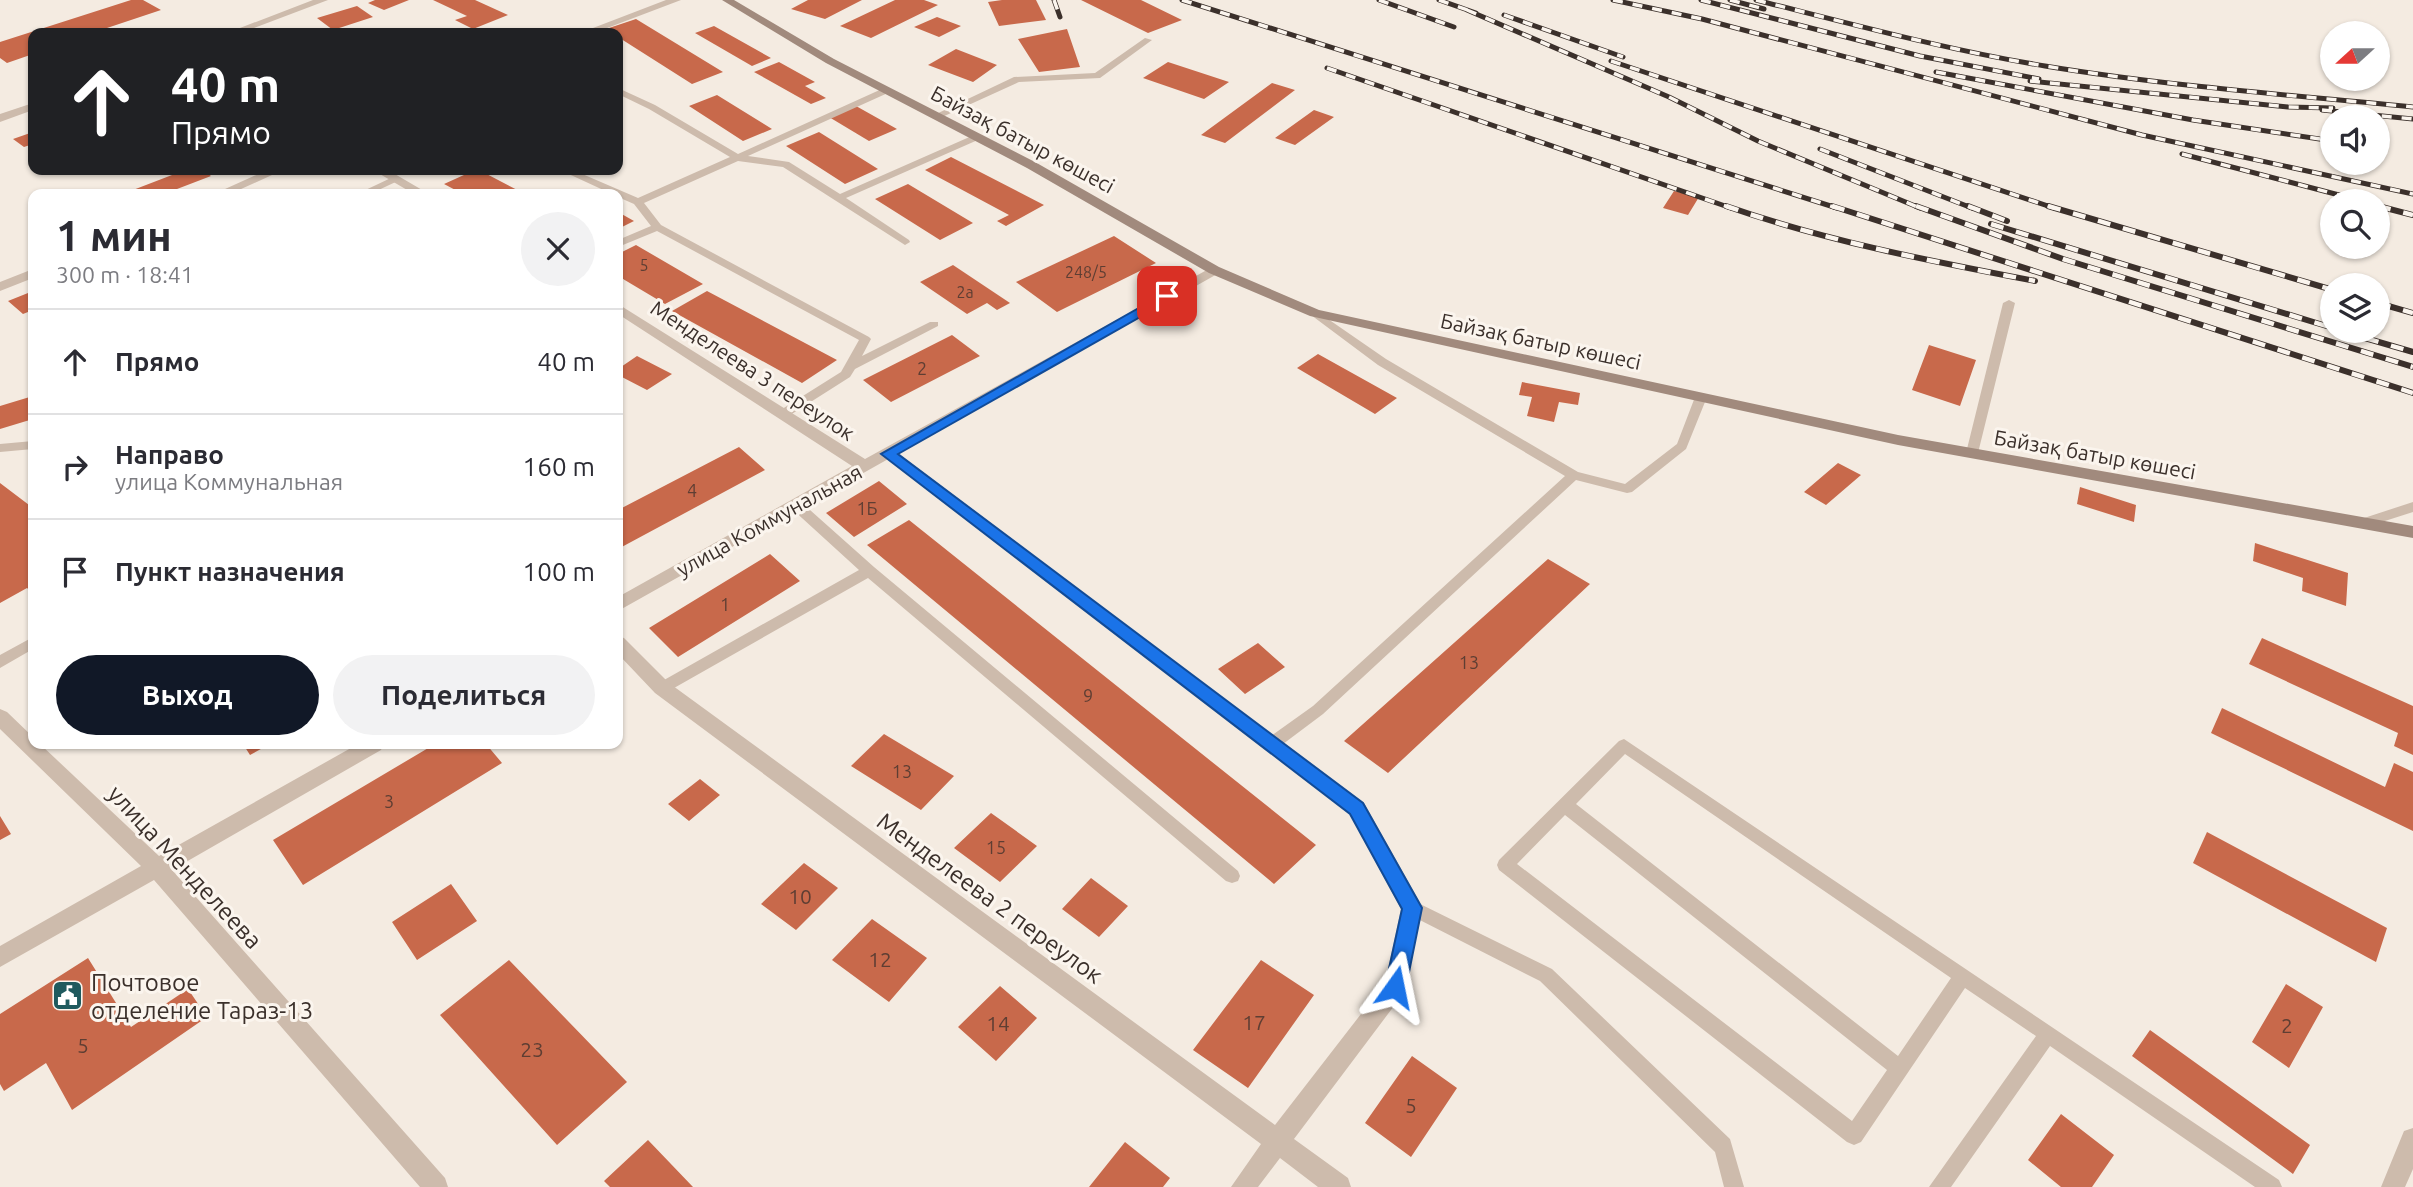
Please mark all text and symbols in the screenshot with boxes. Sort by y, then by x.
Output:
north arrow [2320,21,2390,91]
map controls [2320,21,2390,343]
icon: ahead [56,56,147,147]
text: 40 m [171,56,280,111]
street label: Байзақ батыр көшесі [927,80,1119,198]
button: sound [2320,105,2390,175]
text: Прямо [171,114,271,150]
button: search [2320,189,2390,259]
text: 1 мин [56,212,172,259]
button: close [521,212,595,286]
house number: 5 [639,256,649,274]
text: 300 m · 18:41 [56,262,194,287]
house number: 248/5 [1065,263,1107,281]
pin [1137,266,1197,326]
button: layers [2320,273,2390,343]
icon: arrive [1148,277,1186,315]
house number: 2а [956,283,974,301]
street label: Менделеева 3 переулок [647,295,859,445]
street label: Байзақ батыр көшесі [1439,308,1643,374]
icon: ahead [56,343,94,381]
text: Прямо [115,347,199,376]
text: 40 m [537,347,595,376]
house number: 2 [917,358,927,378]
street label: Байзақ батыр көшесі [1992,424,2198,484]
text: Направо [115,440,224,469]
icon: right [56,448,94,486]
text: 160 m [523,452,595,481]
street label: улица Коммунальная [672,459,866,581]
text: улица Коммунальная [115,469,343,494]
house number: 4 [687,480,697,500]
house number: 1Б [856,498,878,518]
icon: arrive [56,553,94,591]
text: Пункт назначения [115,557,345,586]
text: 100 m [523,557,595,586]
house number: 1 [720,594,730,614]
house number: 13 [1459,652,1479,672]
button: Выход [56,655,319,735]
button: Поделиться [333,655,595,735]
house number: 9 [1083,685,1093,705]
house number: 13 [892,761,912,781]
street label: улица Менделеева [103,780,267,954]
house number: 3 [384,791,394,811]
street label: Менделеева 2 переулок [872,807,1108,989]
house number: 15 [986,837,1006,857]
house number: 10 [788,884,812,908]
house number: 12 [868,947,892,971]
position arrow [1358,950,1432,1024]
place label: Почтовое отделение Тараз-13 [91,969,313,1024]
public building icon: Почтовое отделение Тараз-13 [51,979,85,1013]
house number: 17 [1242,1010,1266,1034]
house number: 14 [986,1011,1010,1035]
house number: 2 [2281,1013,2293,1037]
house number: 5 [77,1033,89,1057]
house number: 23 [520,1037,544,1061]
house number: 5 [1405,1093,1417,1117]

